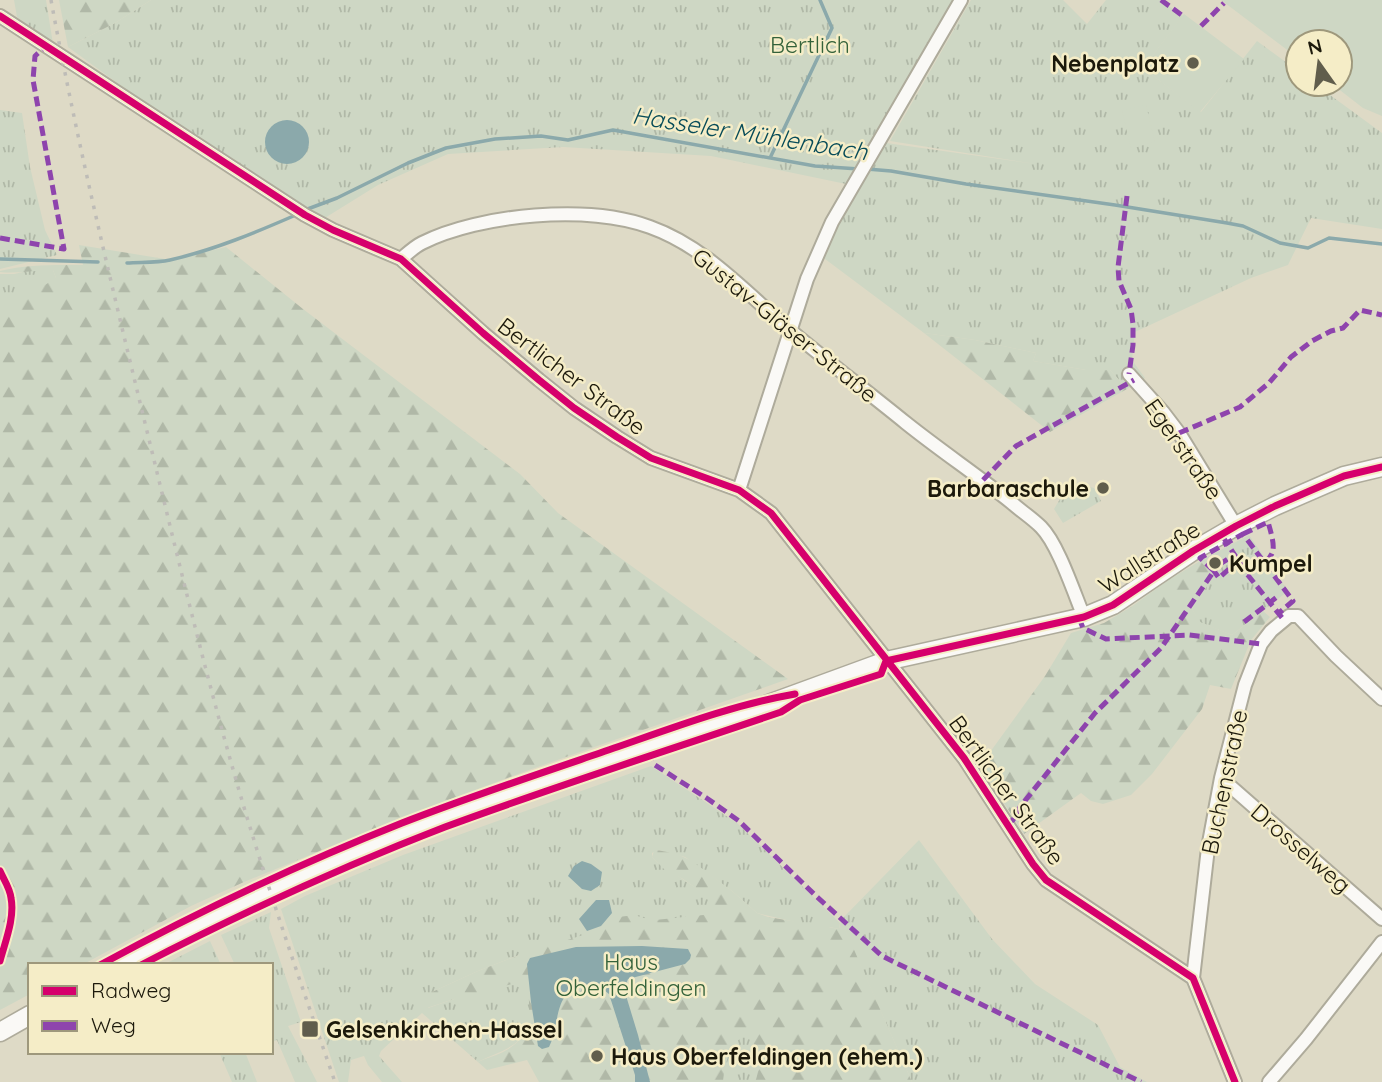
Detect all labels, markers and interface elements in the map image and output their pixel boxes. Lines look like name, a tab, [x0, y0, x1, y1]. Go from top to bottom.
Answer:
north arrow	[1284, 28, 1354, 98]
park label: Bertlich	[770, 30, 850, 59]
text: N	[1305, 33, 1325, 60]
place label: Nebenplatz	[1051, 49, 1179, 78]
marker: Nebenplatz	[1185, 55, 1201, 71]
water label: Hasseler Mühlenbach	[630, 100, 870, 166]
street label: Gustav-Gläser-Straße	[687, 242, 883, 408]
street label: Bertlicher Straße	[492, 311, 652, 441]
street label: Egerstraße	[1139, 393, 1229, 505]
place label: Barbaraschule	[927, 474, 1089, 503]
marker: Barbaraschule	[1095, 480, 1111, 496]
street label: Wallstraße	[1093, 514, 1205, 600]
place label: Kumpel	[1229, 549, 1313, 578]
marker: Kumpel	[1207, 555, 1223, 571]
street label: Buchenstraße	[1194, 707, 1254, 857]
street label: Bertlicher Straße	[943, 709, 1071, 871]
street label: Drosselweg	[1245, 797, 1357, 899]
park label: Haus Oberfeldingen	[555, 947, 707, 1002]
legend	[28, 963, 273, 1054]
text: Radweg	[91, 977, 171, 1003]
text: Weg	[91, 1012, 136, 1038]
place label: Gelsenkirchen-Hassel	[326, 1015, 563, 1044]
marker: Gelsenkirchen-Hassel	[300, 1019, 320, 1039]
place label: Haus Oberfeldingen (ehem.)	[611, 1042, 923, 1071]
marker: Haus Oberfeldingen (ehem.)	[589, 1048, 605, 1064]

